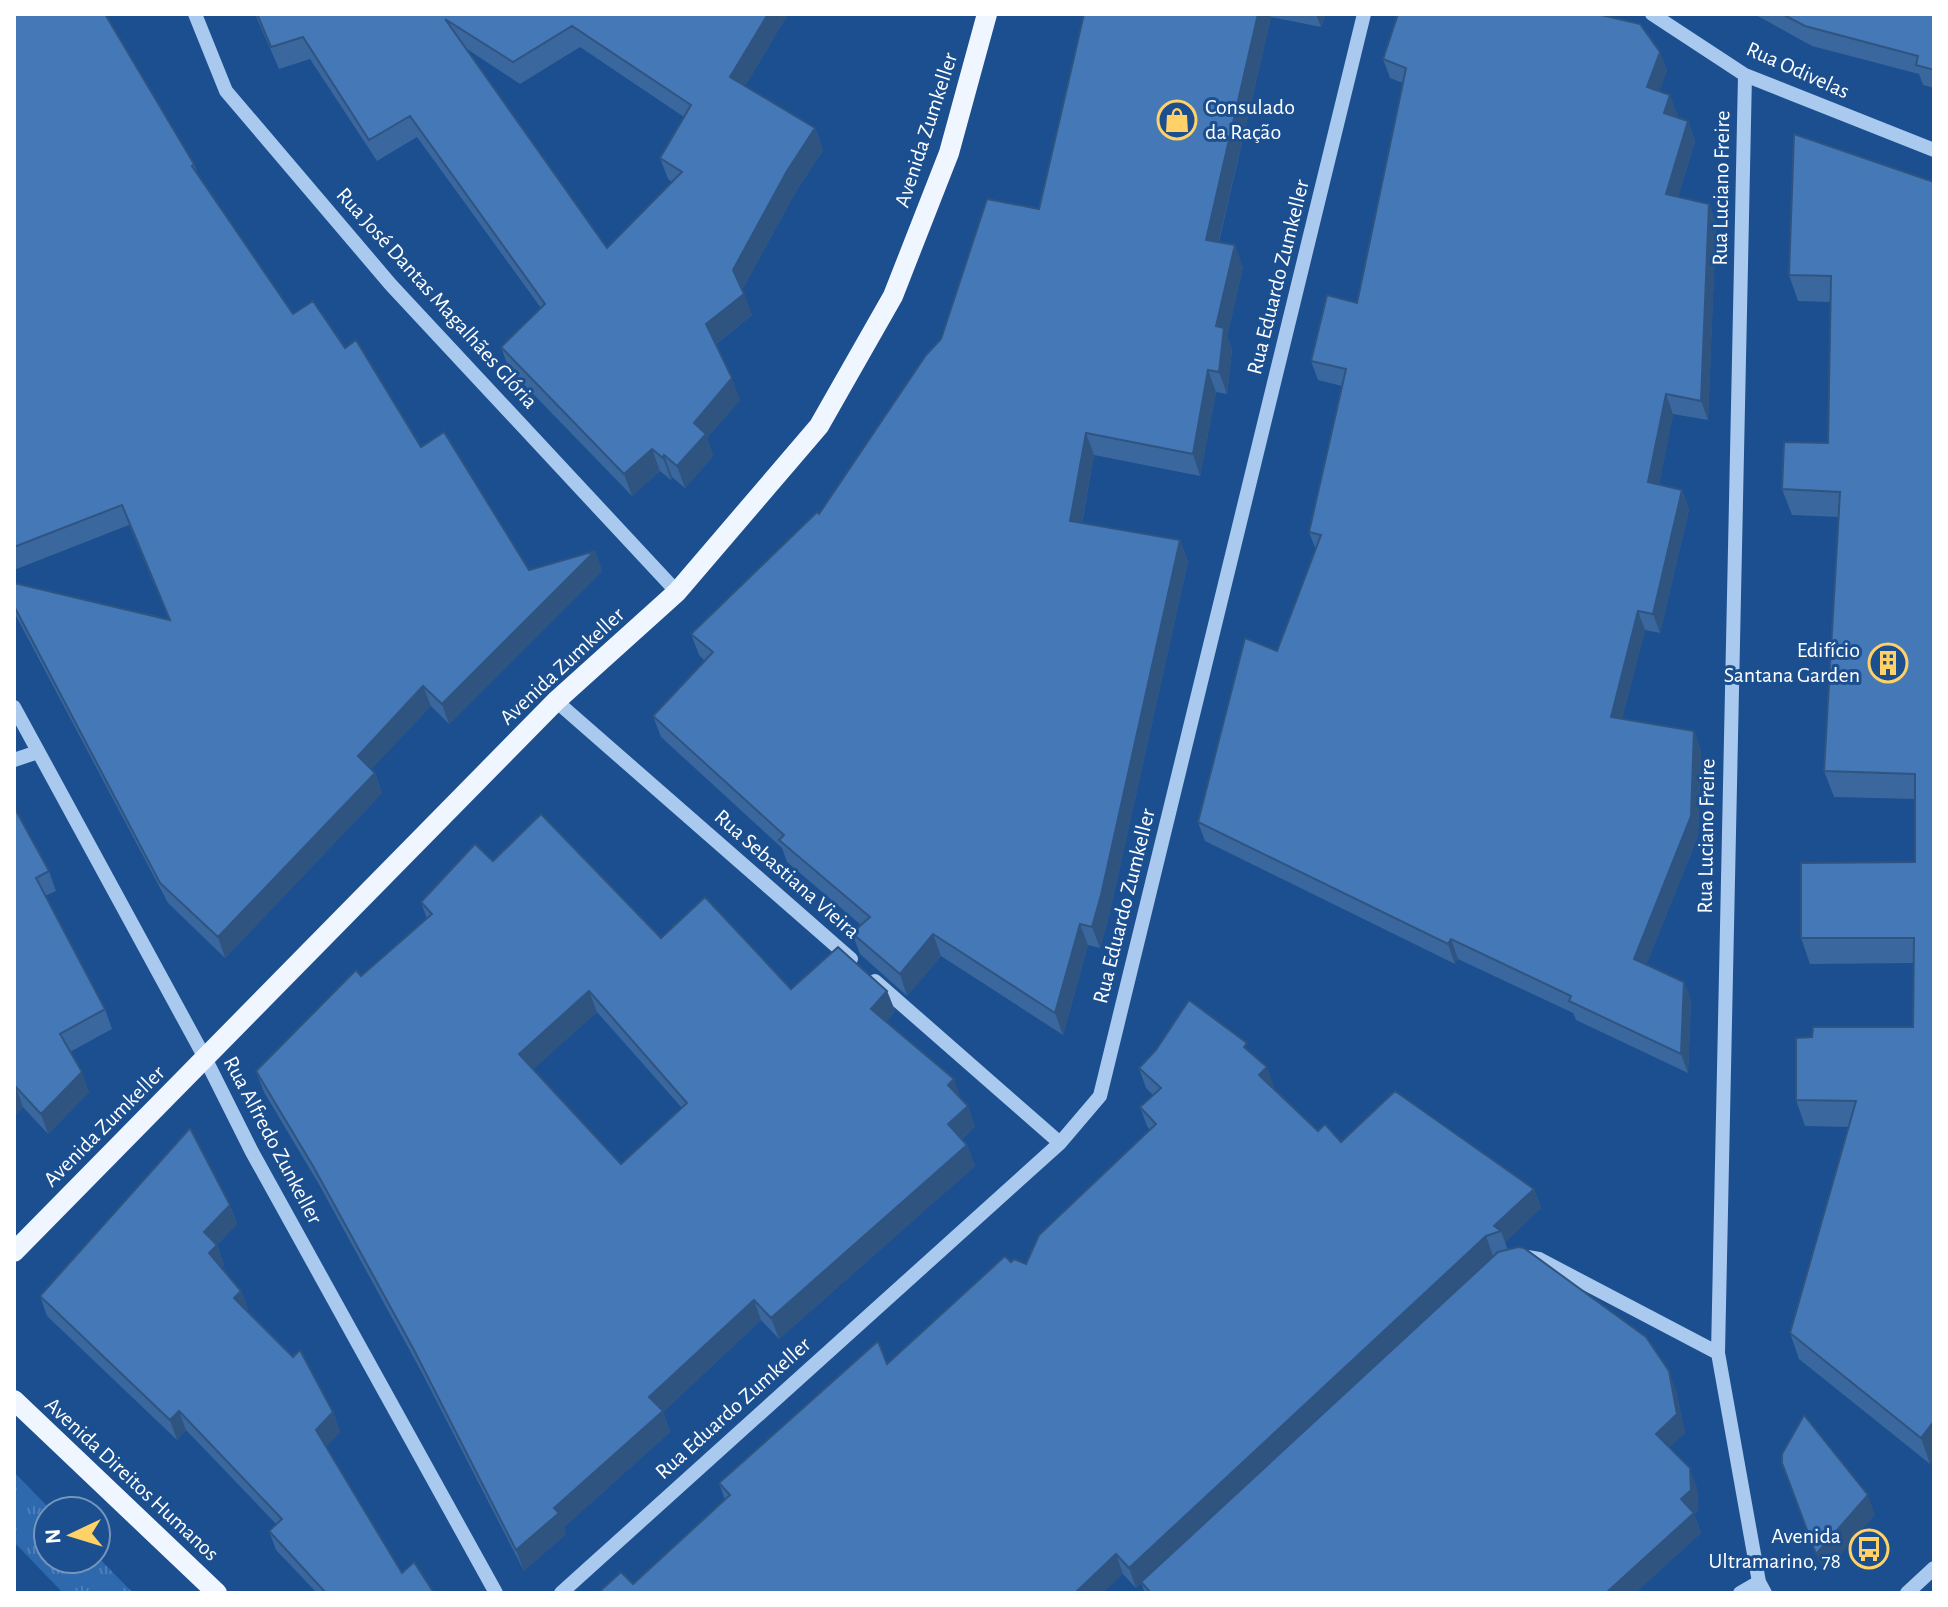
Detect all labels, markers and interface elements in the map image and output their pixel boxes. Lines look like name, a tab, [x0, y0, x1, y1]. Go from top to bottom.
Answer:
street label: Rua Odivelas	[1743, 38, 1853, 102]
street label: Avenida Zumkeller	[891, 50, 961, 210]
place label: Consulado da Ração	[1205, 96, 1295, 143]
shop icon: Consulado da Ração	[1156, 99, 1198, 141]
street label: Rua Luciano Freire	[1709, 110, 1733, 266]
street label: Rua Eduardo Zumkeller	[1243, 177, 1313, 377]
street label: Rua José Dantas Magalhães Glória	[332, 183, 542, 413]
street label: Avenida Zumkeller	[496, 603, 628, 729]
place label: Edifício Santana Garden	[1724, 639, 1860, 686]
building icon: Edifício Santana Garden	[1867, 642, 1909, 684]
street label: Rua Luciano Freire	[1694, 758, 1718, 914]
street label: Rua Sebastiana Vieira	[710, 805, 864, 943]
street label: Rua Eduardo Zumkeller	[1089, 806, 1159, 1006]
street label: Rua Alfredo Zunkeller	[220, 1053, 326, 1227]
street label: Avenida Zumkeller	[39, 1061, 169, 1191]
street label: Rua Eduardo Zumkeller	[651, 1333, 815, 1483]
street label: Avenida Direitos Humanos	[41, 1393, 223, 1565]
north arrow	[32, 1495, 112, 1575]
place label: Avenida Ultramarino, 78	[1709, 1525, 1841, 1572]
text: N	[42, 1528, 65, 1545]
bus stop icon: Avenida Ultramarino, 78	[1848, 1528, 1890, 1570]

